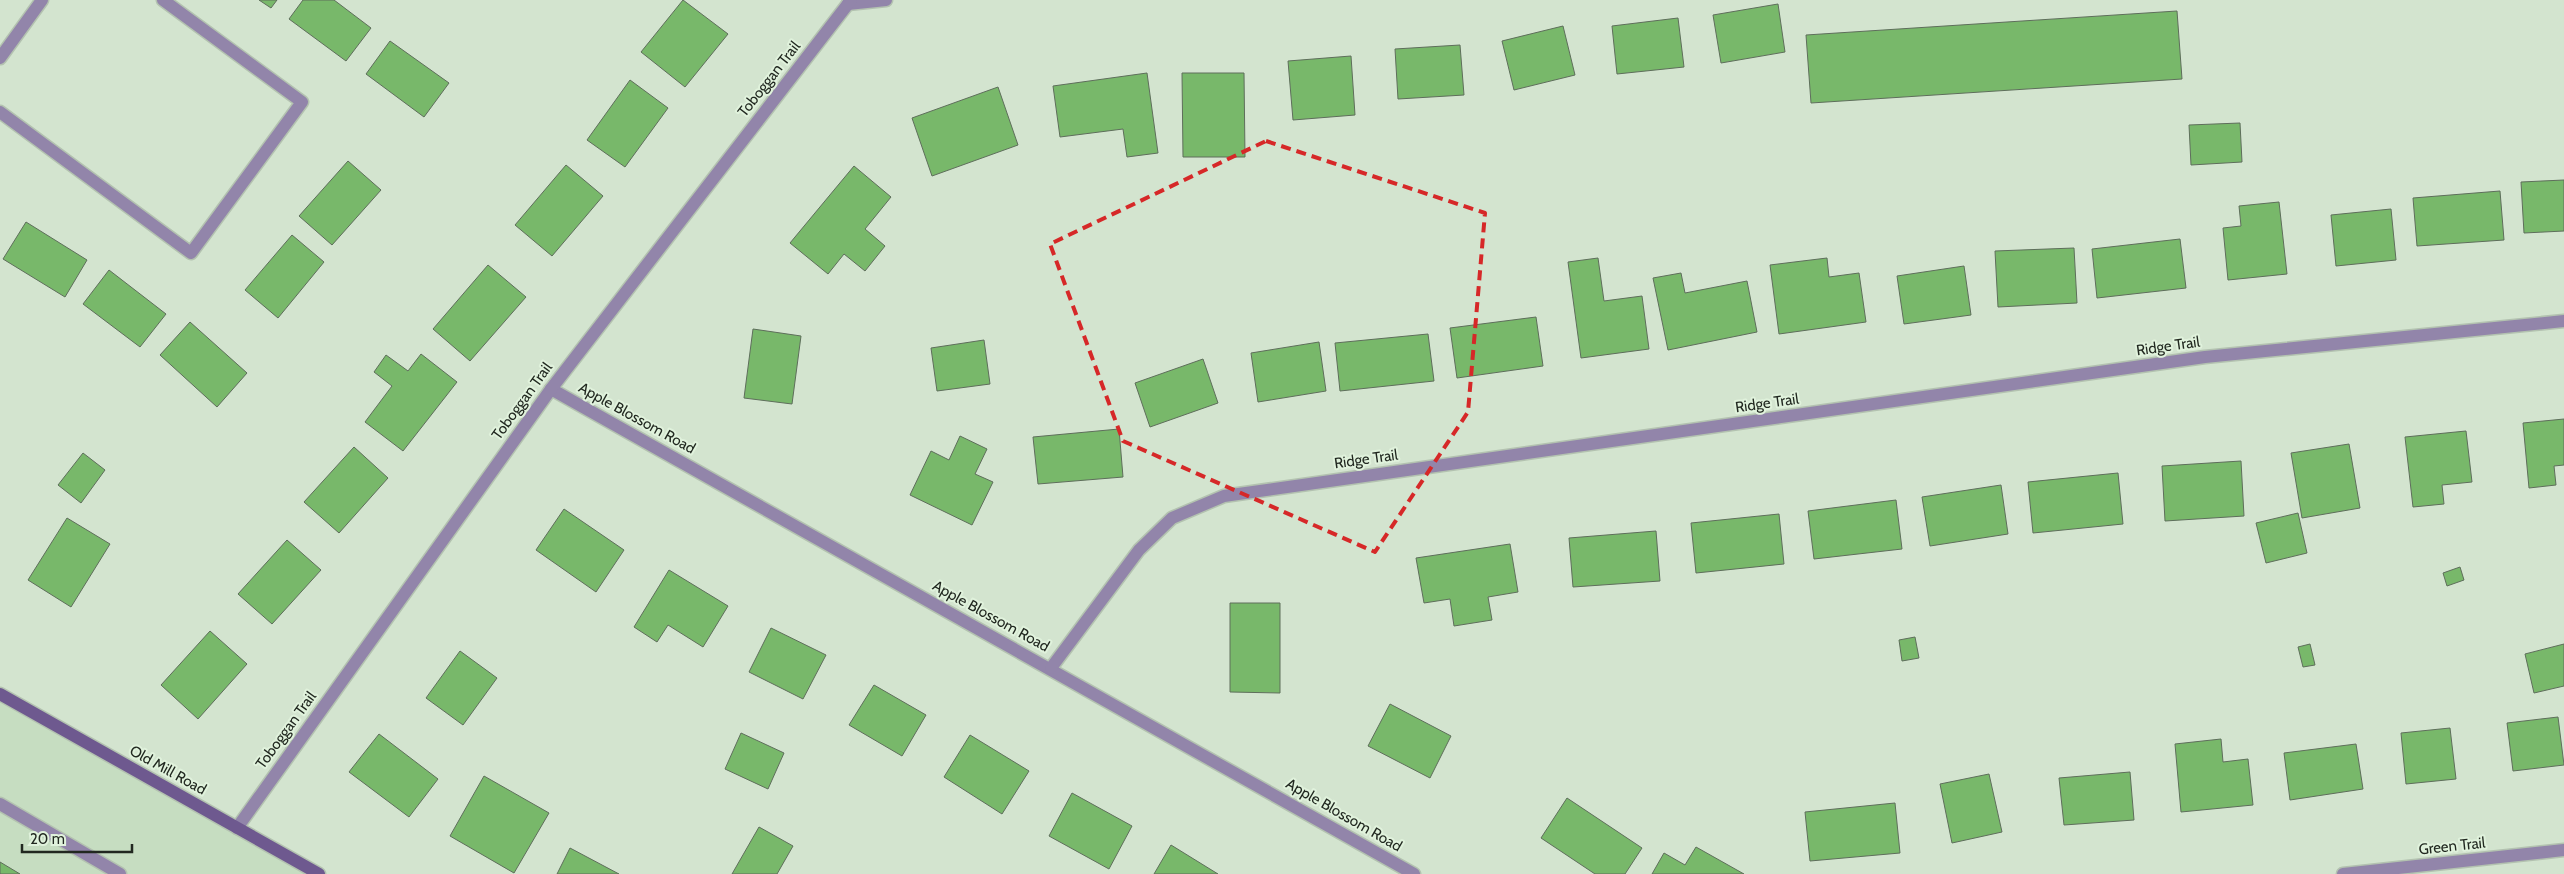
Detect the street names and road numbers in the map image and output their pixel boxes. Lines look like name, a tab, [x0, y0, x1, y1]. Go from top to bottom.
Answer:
street label: Toboggan Trail	[734, 37, 804, 120]
street label: Ridge Trail	[2135, 333, 2201, 359]
street label: Toboggan Trail	[488, 359, 556, 443]
street label: Apple Blossom Road	[575, 378, 699, 458]
street label: Ridge Trail	[1734, 390, 1800, 416]
street label: Ridge Trail	[1333, 446, 1399, 472]
street label: Apple Blossom Road	[929, 576, 1053, 656]
street label: Toboggan Trail	[252, 688, 320, 772]
street label: Old Mill Road	[127, 742, 209, 798]
street label: Apple Blossom Road	[1283, 775, 1405, 855]
street label: Green Trail	[2418, 834, 2487, 858]

